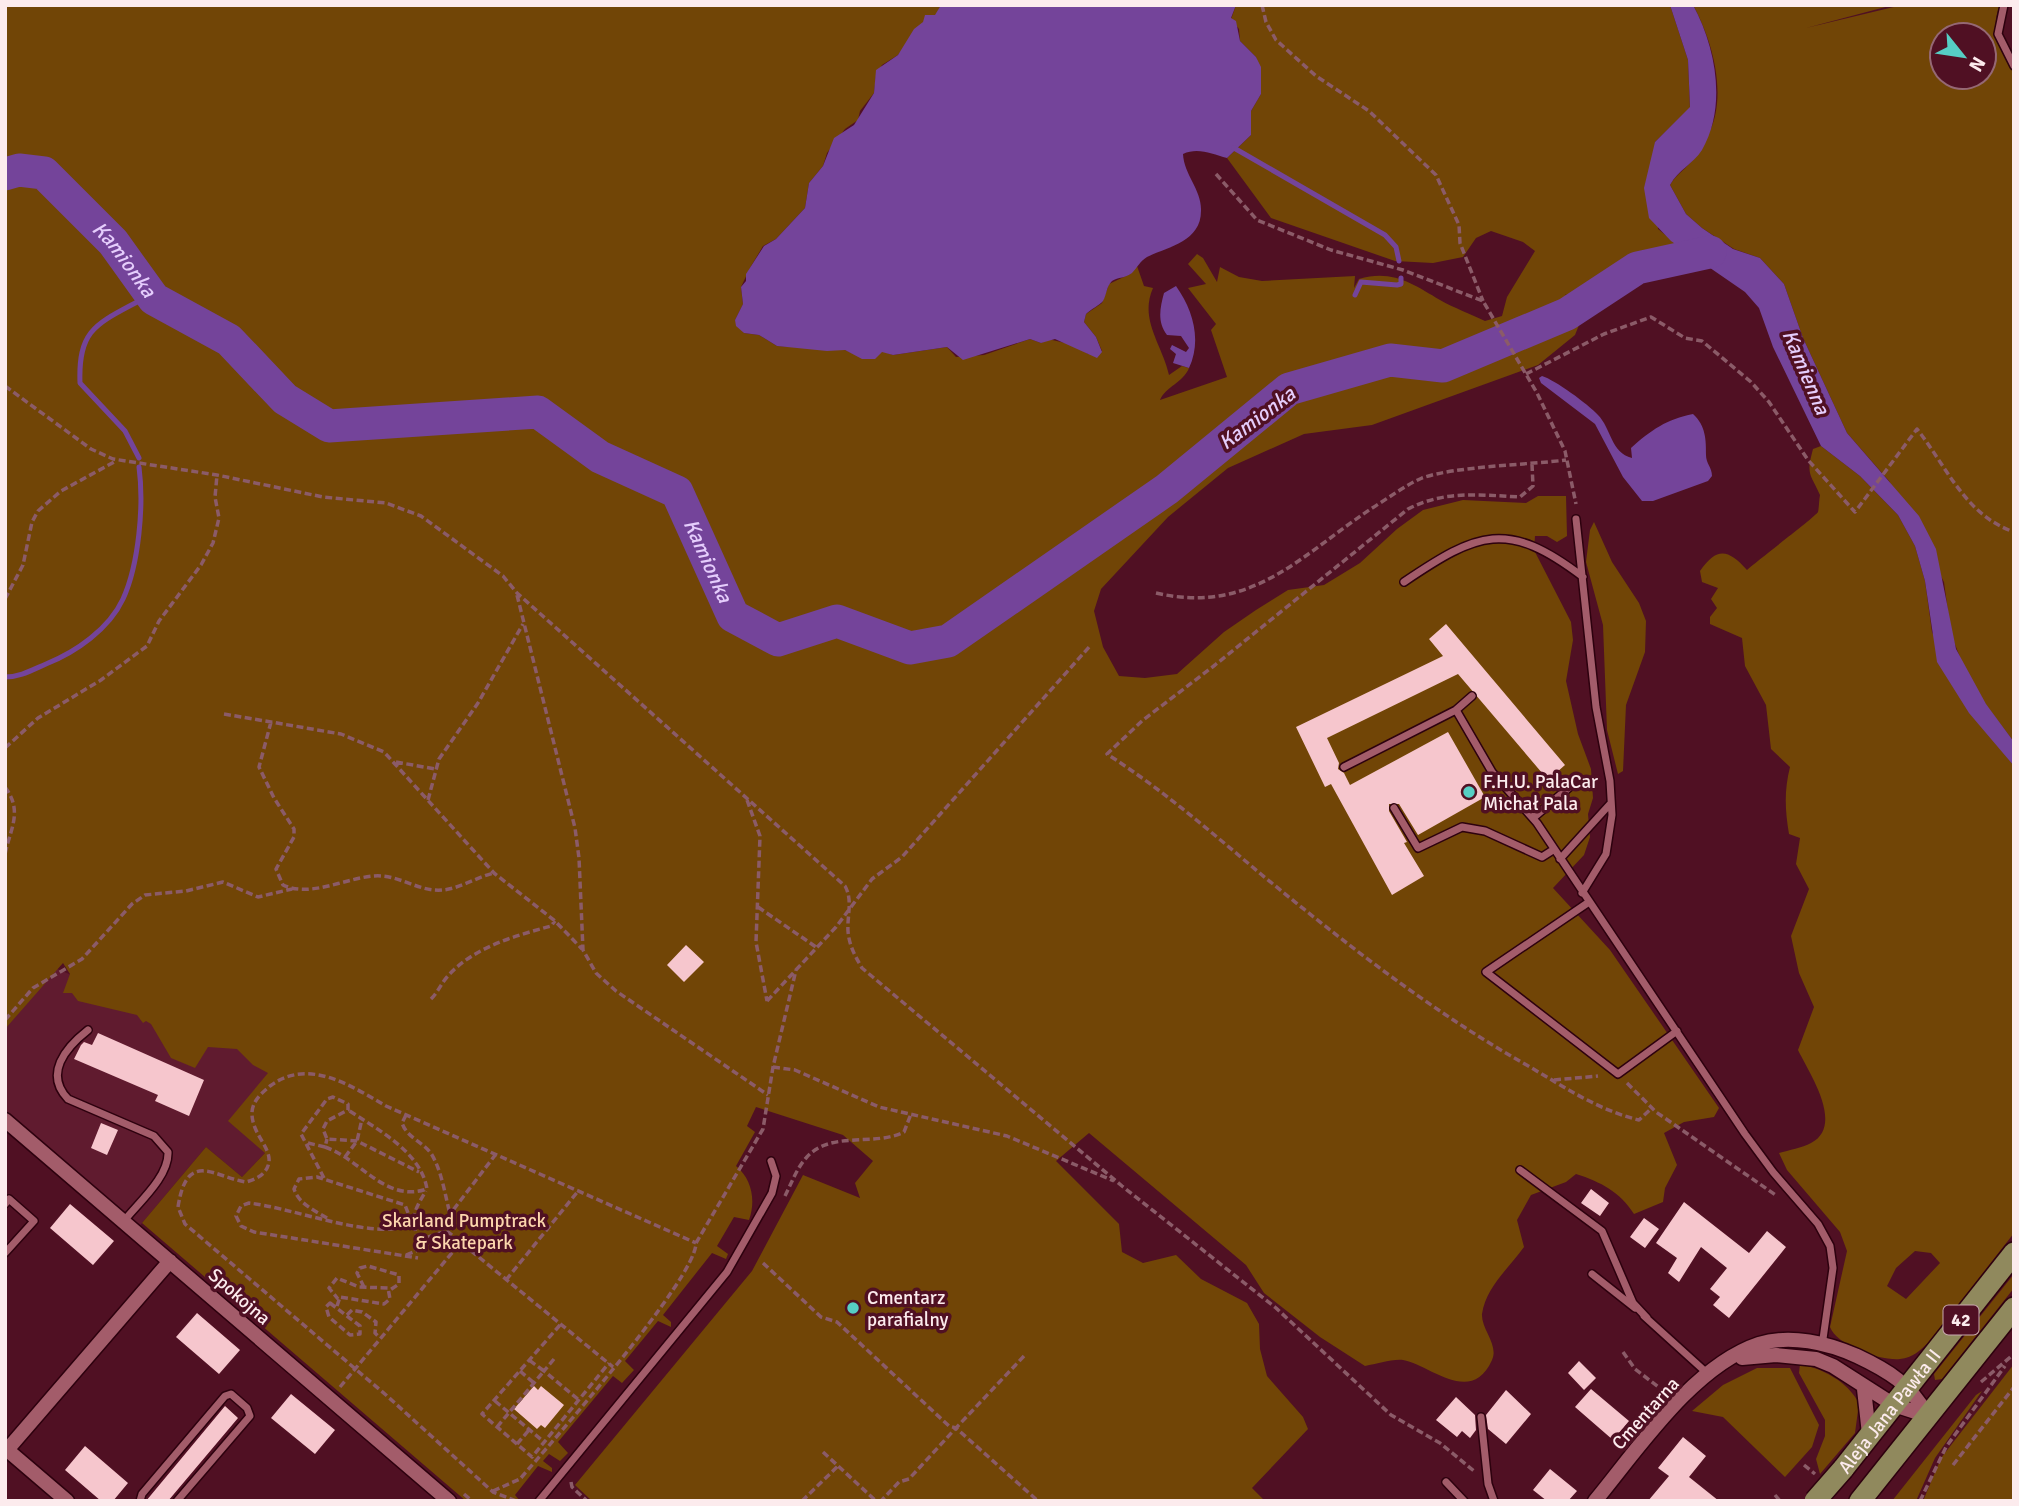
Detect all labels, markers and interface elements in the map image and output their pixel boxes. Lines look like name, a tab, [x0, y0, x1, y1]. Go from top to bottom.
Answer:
north arrow	[1928, 21, 1998, 91]
text: N	[1963, 52, 1991, 76]
water label: Kamionka	[87, 216, 162, 304]
water label: Kamienna	[1777, 326, 1836, 420]
water label: Kamionka	[1214, 380, 1301, 455]
water label: Kamionka	[678, 515, 739, 608]
place label: F.H.U. PalaCar Michał Pala	[1483, 770, 1598, 816]
marker: F.H.U. PalaCar Michał Pala	[1461, 784, 1477, 800]
park label: Skarland Pumptrack & Skatepark	[382, 1209, 547, 1255]
street label: Spokojna	[203, 1263, 275, 1330]
place label: Cmentarz parafialny	[867, 1286, 948, 1332]
marker: Cmentarz parafialny	[845, 1300, 861, 1316]
road number: 42	[1944, 1306, 1979, 1335]
street label: Aleja Jana Pawła II	[1833, 1344, 1946, 1479]
street label: Cmentarna	[1607, 1372, 1685, 1455]

